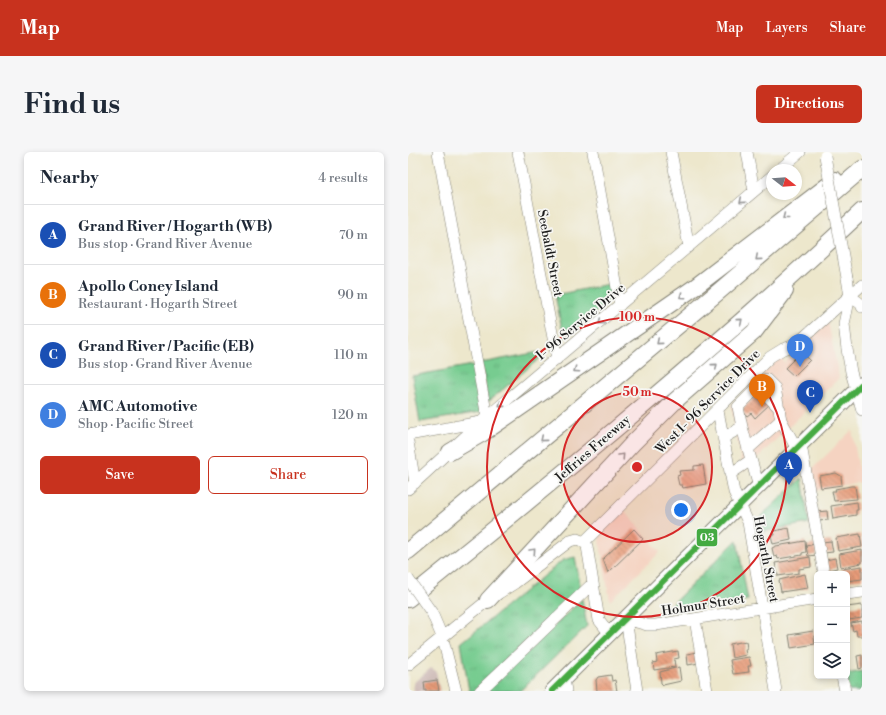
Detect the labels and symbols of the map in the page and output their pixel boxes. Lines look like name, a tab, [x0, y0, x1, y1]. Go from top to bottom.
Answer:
north arrow	[766, 164, 802, 200]
one-way arrow	[740, 197, 747, 204]
street label: Seebaldt Street	[534, 208, 566, 298]
one-way arrow	[783, 212, 790, 219]
one-way arrow	[756, 254, 763, 261]
street label: I- 96 Service Drive	[533, 280, 629, 364]
one-way arrow	[679, 291, 686, 298]
text: 100 m	[619, 310, 655, 325]
one-way arrow	[598, 317, 605, 324]
one-way arrow	[735, 319, 742, 326]
pin: D	[787, 334, 813, 367]
one-way arrow	[656, 338, 664, 345]
street label: West I- 96 Service Drive	[651, 346, 764, 458]
one-way arrow	[711, 364, 718, 371]
one-way arrow	[573, 365, 580, 372]
pin: B	[749, 374, 775, 407]
pin: C	[797, 380, 823, 413]
text: 50 m	[622, 385, 652, 400]
one-way arrow	[499, 401, 506, 408]
street label: Jeffries Freeway	[551, 411, 634, 486]
one-way arrow	[540, 435, 548, 442]
pin: A	[776, 452, 802, 485]
one-way arrow	[617, 453, 624, 461]
centre of rings	[630, 460, 644, 474]
your location	[671, 500, 691, 520]
street label: Hogarth Street	[750, 515, 782, 604]
line badge: 03	[696, 528, 718, 547]
text: 03	[700, 531, 715, 545]
one-way arrow	[529, 548, 536, 556]
street label: Holmur Street	[660, 590, 746, 619]

